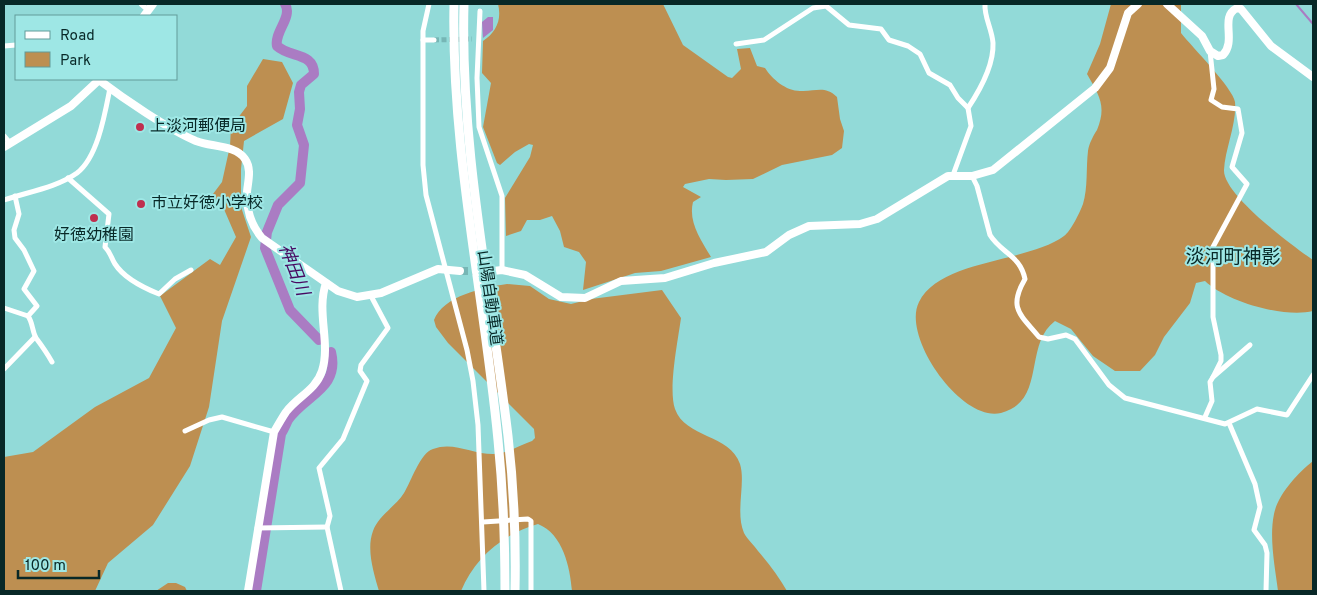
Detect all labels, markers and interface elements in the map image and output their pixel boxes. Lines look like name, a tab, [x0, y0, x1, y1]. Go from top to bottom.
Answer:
legend	[15, 15, 178, 80]
text: Road	[60, 27, 95, 46]
text: Park	[60, 52, 91, 71]
place label: 上淡河郵便局	[150, 117, 246, 137]
marker: 上淡河郵便局	[134, 121, 146, 133]
place label: 市立好徳小学校	[151, 194, 263, 214]
marker: 市立好徳小学校	[135, 198, 147, 210]
marker: 好徳幼稚園	[88, 212, 100, 224]
place label: 好徳幼稚園	[54, 226, 134, 246]
water label: 神田川	[273, 241, 314, 301]
district label: 淡河町神影	[1185, 246, 1281, 270]
street label: 山陽自動車道	[472, 249, 506, 347]
scale bar	[18, 548, 99, 580]
text: 100 m	[25, 557, 66, 576]

